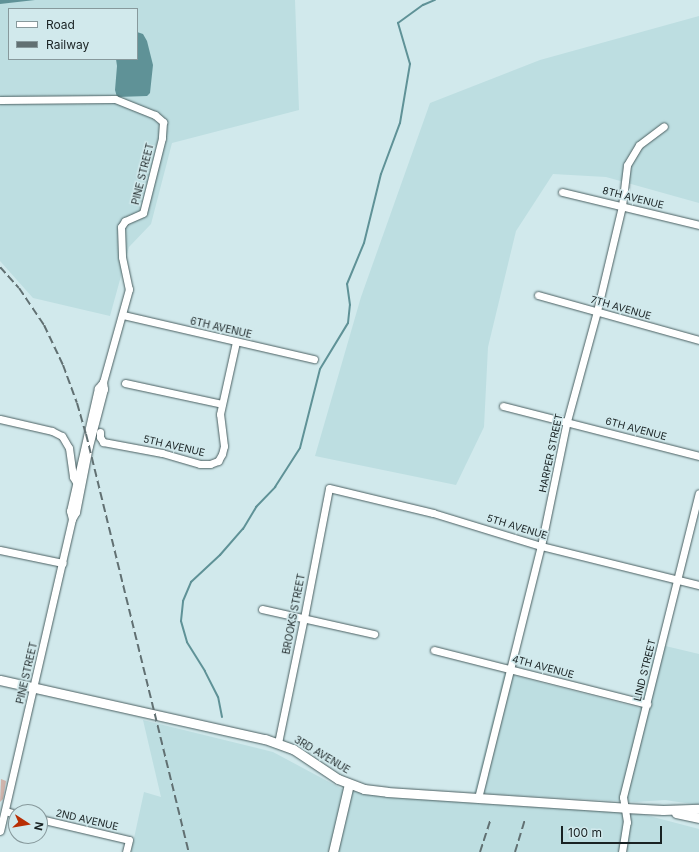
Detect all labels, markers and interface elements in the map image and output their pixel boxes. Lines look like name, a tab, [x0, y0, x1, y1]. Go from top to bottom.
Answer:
legend	[8, 8, 138, 60]
text: Road	[46, 17, 75, 32]
text: Railway	[46, 37, 89, 52]
street label: PINE STREET	[130, 142, 156, 206]
street label: 8TH AVENUE	[601, 185, 665, 211]
street label: 7TH AVENUE	[589, 294, 653, 322]
street label: 6TH AVENUE	[189, 315, 253, 341]
street label: HARPER STREET	[537, 413, 565, 493]
street label: 6TH AVENUE	[604, 415, 668, 443]
street label: 5TH AVENUE	[142, 433, 206, 459]
street label: 5TH AVENUE	[485, 512, 549, 542]
street label: BROOKS STREET	[280, 573, 308, 655]
street label: LIND STREET	[631, 638, 659, 702]
street label: PINE STREET	[14, 641, 40, 705]
street label: 4TH AVENUE	[511, 653, 575, 681]
street label: 3RD AVENUE	[292, 734, 352, 776]
north arrow	[8, 804, 48, 844]
street label: 2ND AVENUE	[55, 807, 119, 833]
scale bar	[563, 818, 664, 844]
text: N	[31, 821, 46, 832]
text: 100 m	[568, 825, 602, 840]

